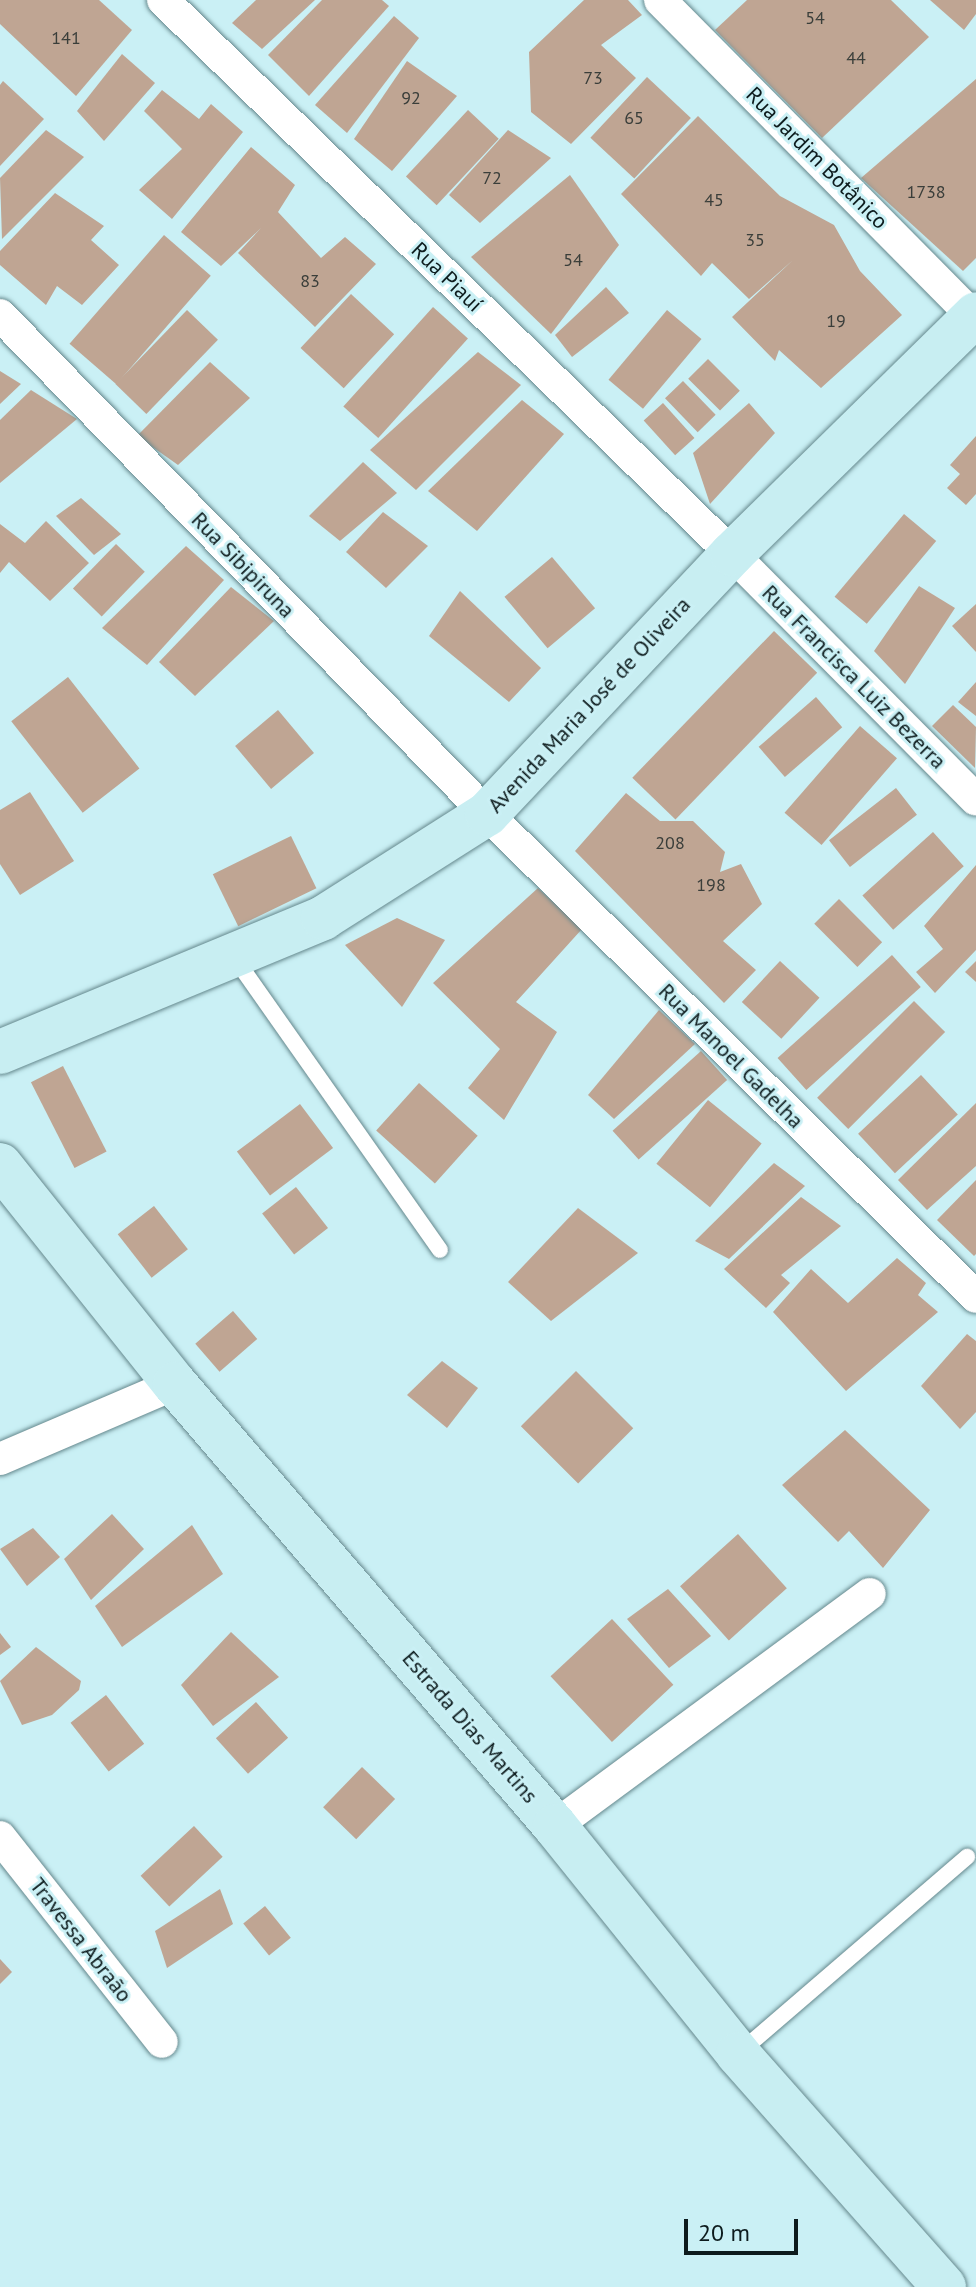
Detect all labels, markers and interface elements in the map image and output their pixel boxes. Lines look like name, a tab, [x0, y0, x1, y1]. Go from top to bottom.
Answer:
house number: 54	[805, 7, 825, 29]
house number: 141	[51, 27, 81, 49]
house number: 44	[846, 47, 866, 69]
house number: 73	[583, 67, 603, 89]
street label: Rua Jardim Botânico	[741, 82, 893, 234]
house number: 92	[401, 87, 421, 109]
house number: 65	[624, 107, 644, 129]
house number: 72	[482, 167, 502, 189]
house number: 1738	[906, 181, 946, 203]
house number: 45	[704, 189, 724, 211]
house number: 35	[745, 229, 765, 251]
street label: Rua Piauí	[406, 237, 488, 317]
house number: 54	[563, 249, 583, 271]
house number: 83	[300, 270, 320, 292]
house number: 19	[826, 310, 846, 332]
street label: Rua Sibipiruna	[186, 507, 300, 623]
street label: Rua Francisca Luiz Bezerra	[756, 579, 952, 775]
street label: Avenida Maria José de Oliveira	[482, 592, 696, 818]
house number: 208	[655, 832, 685, 854]
house number: 198	[696, 874, 726, 896]
street label: Rua Manoel Gadelha	[653, 978, 809, 1134]
street label: Estrada Dias Martins	[397, 1646, 543, 1808]
street label: Travessa Abraão	[24, 1872, 138, 2008]
scale bar	[688, 2203, 802, 2253]
text: 20 m	[698, 2217, 750, 2248]

